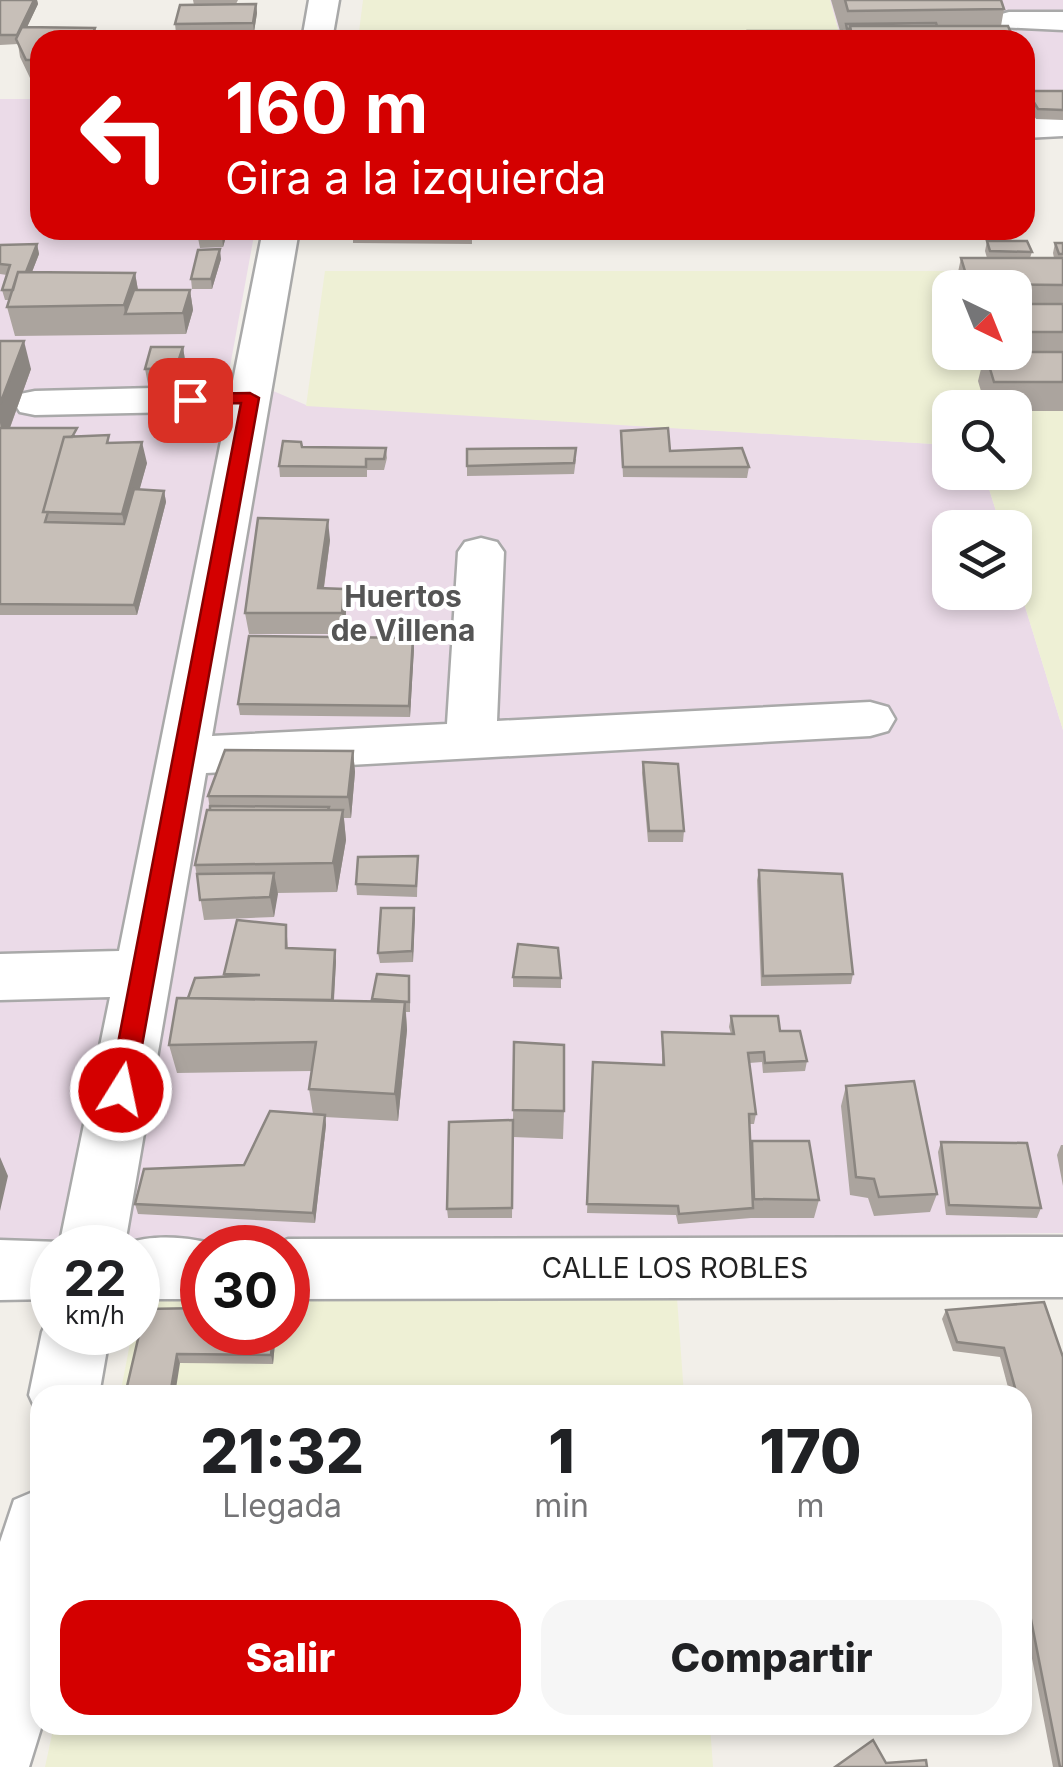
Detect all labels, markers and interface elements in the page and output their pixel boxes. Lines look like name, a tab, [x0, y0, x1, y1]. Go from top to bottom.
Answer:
text: 160 m	[225, 65, 428, 150]
icon: left	[60, 70, 190, 200]
text: Gira a la izquierda	[225, 150, 607, 205]
north arrow	[932, 270, 1032, 370]
map controls	[932, 270, 1032, 610]
pin	[148, 358, 233, 443]
icon: arrive	[163, 373, 218, 428]
button: search	[932, 390, 1032, 490]
button: layers	[932, 510, 1032, 610]
district label: Huertos de Villena	[331, 578, 475, 648]
position arrow	[69, 1038, 173, 1142]
speed limit sign: 30	[180, 1225, 310, 1355]
text: 22	[64, 1248, 127, 1308]
street label: CALLE LOS ROBLES	[542, 1251, 808, 1285]
text: km/h	[65, 1300, 125, 1330]
text: 21:32	[200, 1415, 364, 1487]
text: 1	[548, 1415, 575, 1487]
text: 170	[759, 1415, 862, 1487]
text: Llegada	[222, 1486, 342, 1525]
text: min	[534, 1486, 589, 1525]
text: m	[796, 1486, 824, 1525]
button: Salir	[60, 1600, 521, 1715]
button: Compartir	[541, 1600, 1002, 1715]

